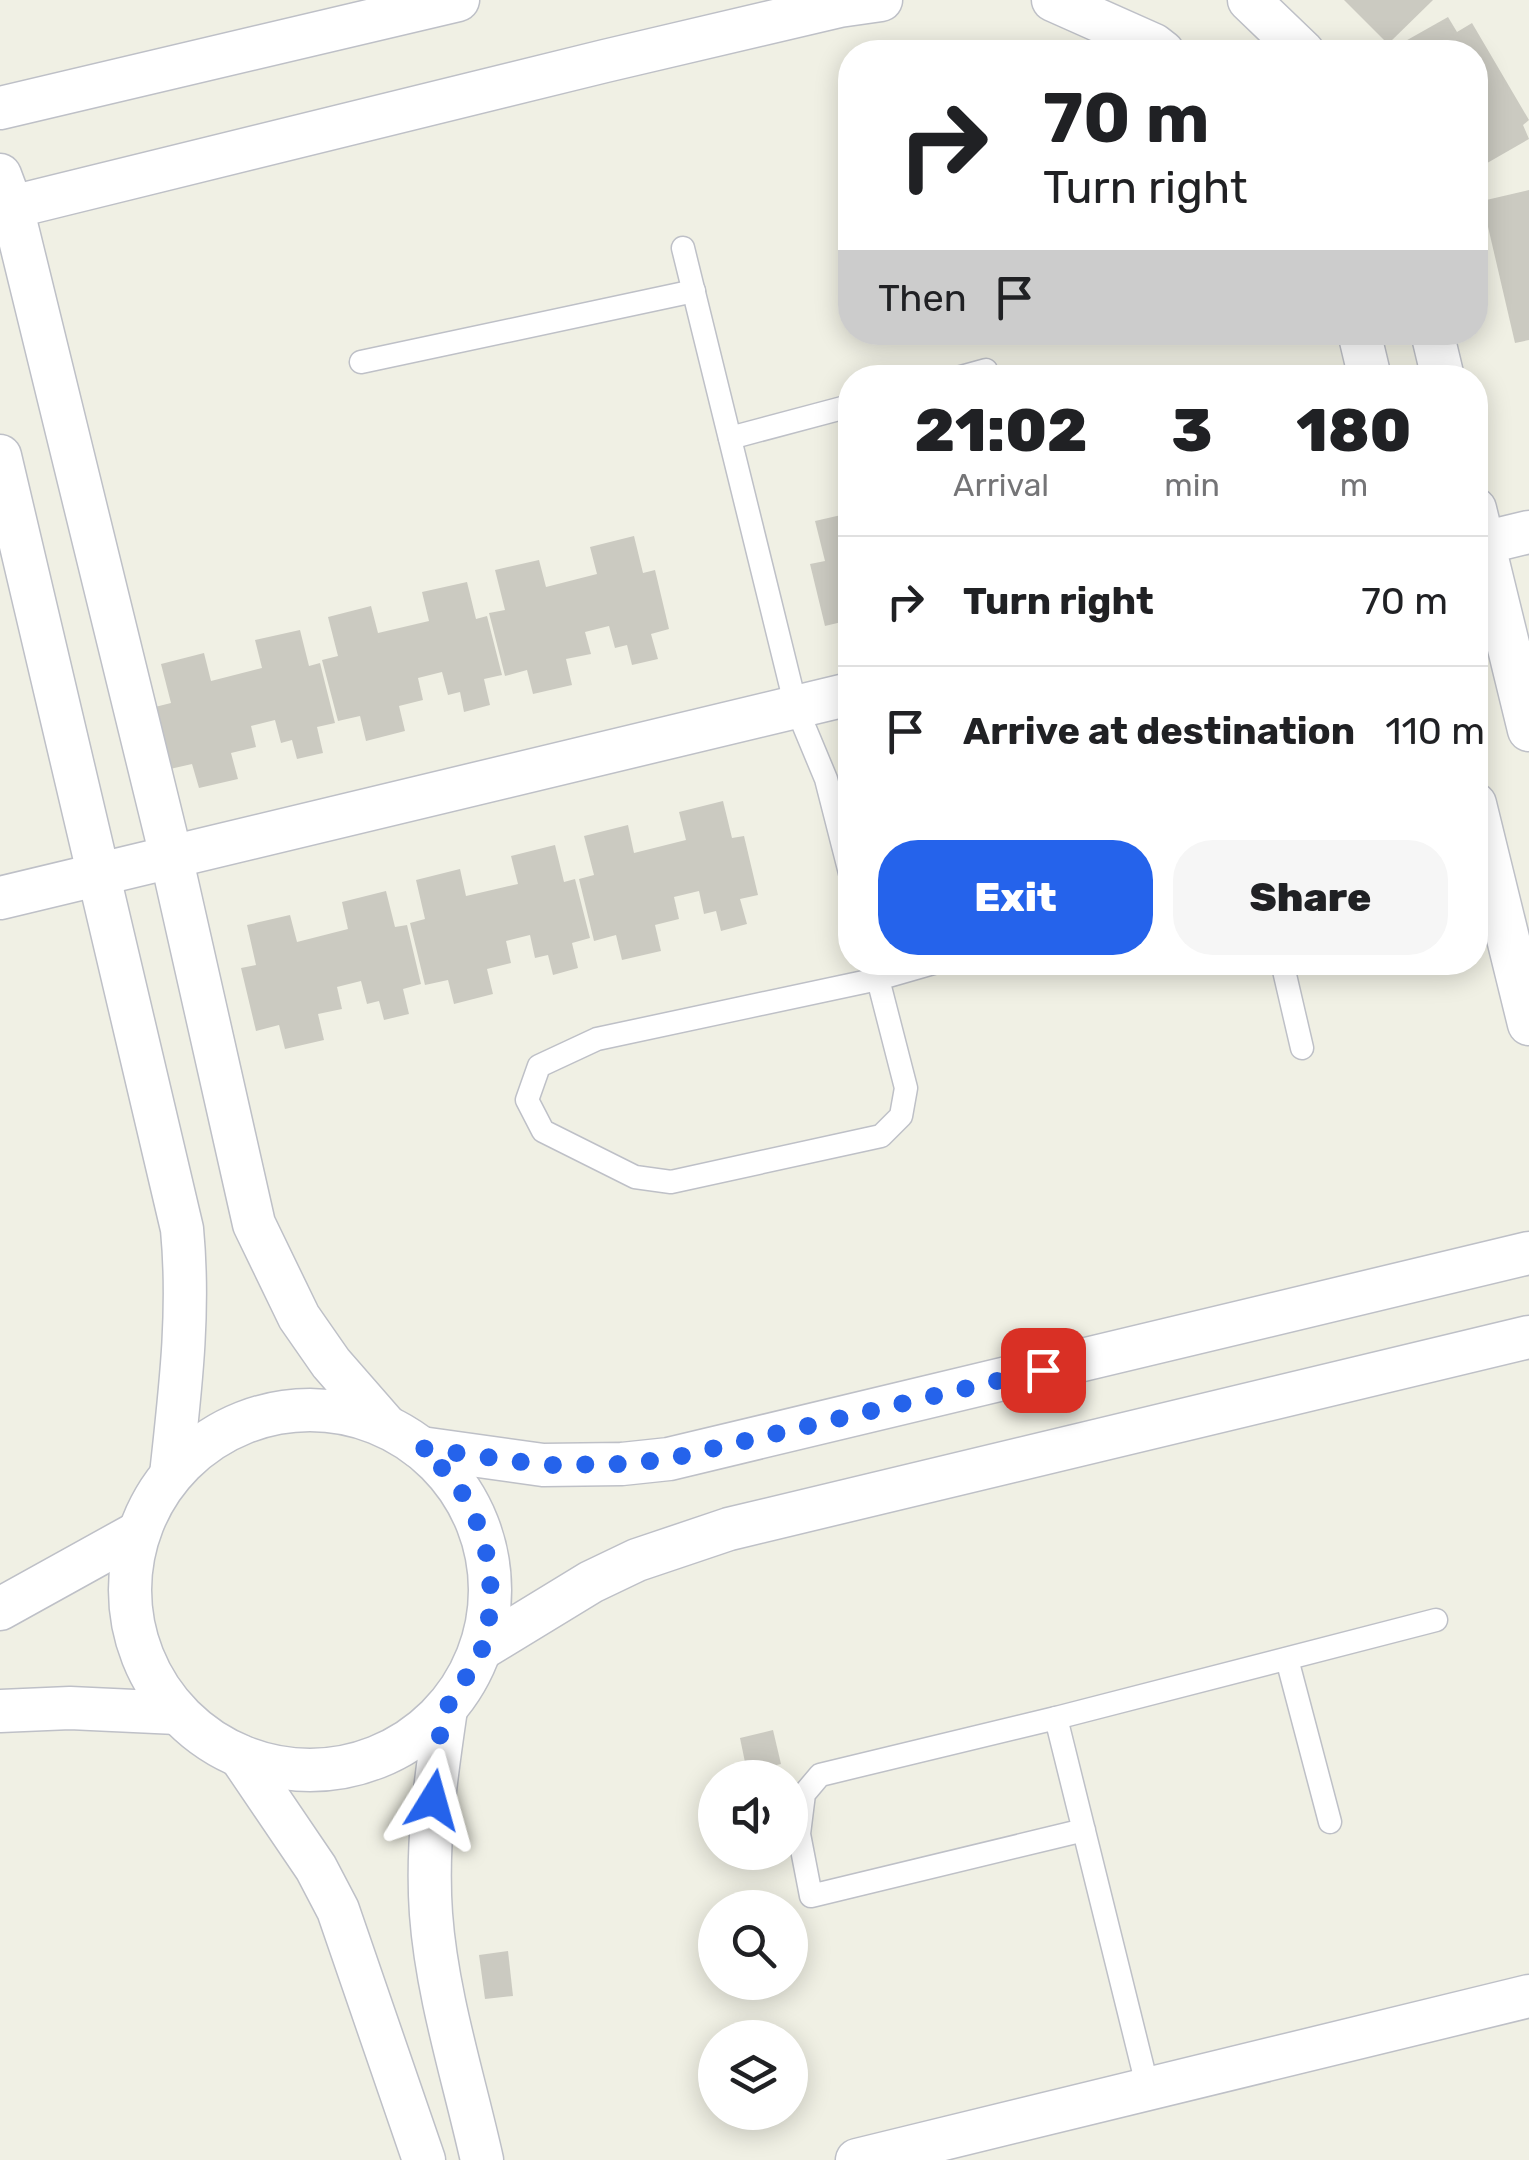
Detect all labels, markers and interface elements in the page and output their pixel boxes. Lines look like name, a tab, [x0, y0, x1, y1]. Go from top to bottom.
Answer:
text: 70 m	[1043, 77, 1210, 160]
icon: right	[878, 80, 1008, 210]
text: Turn right	[1043, 161, 1247, 214]
icon: arrive	[987, 270, 1042, 325]
text: Then	[878, 275, 967, 321]
text: 21:02	[914, 395, 1088, 466]
text: 3	[1171, 395, 1213, 466]
text: 180	[1296, 395, 1411, 466]
text: Arrival	[953, 466, 1049, 504]
text: min	[1164, 466, 1220, 504]
text: m	[1340, 466, 1368, 504]
icon: right	[878, 574, 933, 629]
text: Turn right	[963, 578, 1154, 624]
text: 70 m	[1361, 578, 1448, 624]
icon: arrive	[878, 704, 933, 759]
text: Arrive at destination	[963, 708, 1355, 754]
text: 110 m	[1385, 708, 1485, 754]
button: Exit	[878, 840, 1153, 955]
button: Share	[1173, 840, 1448, 955]
pin	[1001, 1328, 1086, 1413]
icon: arrive	[1016, 1343, 1071, 1398]
position arrow	[381, 1748, 485, 1852]
map controls	[698, 1760, 808, 2130]
button: sound	[698, 1760, 808, 1870]
button: search	[698, 1890, 808, 2000]
button: layers	[698, 2020, 808, 2130]

